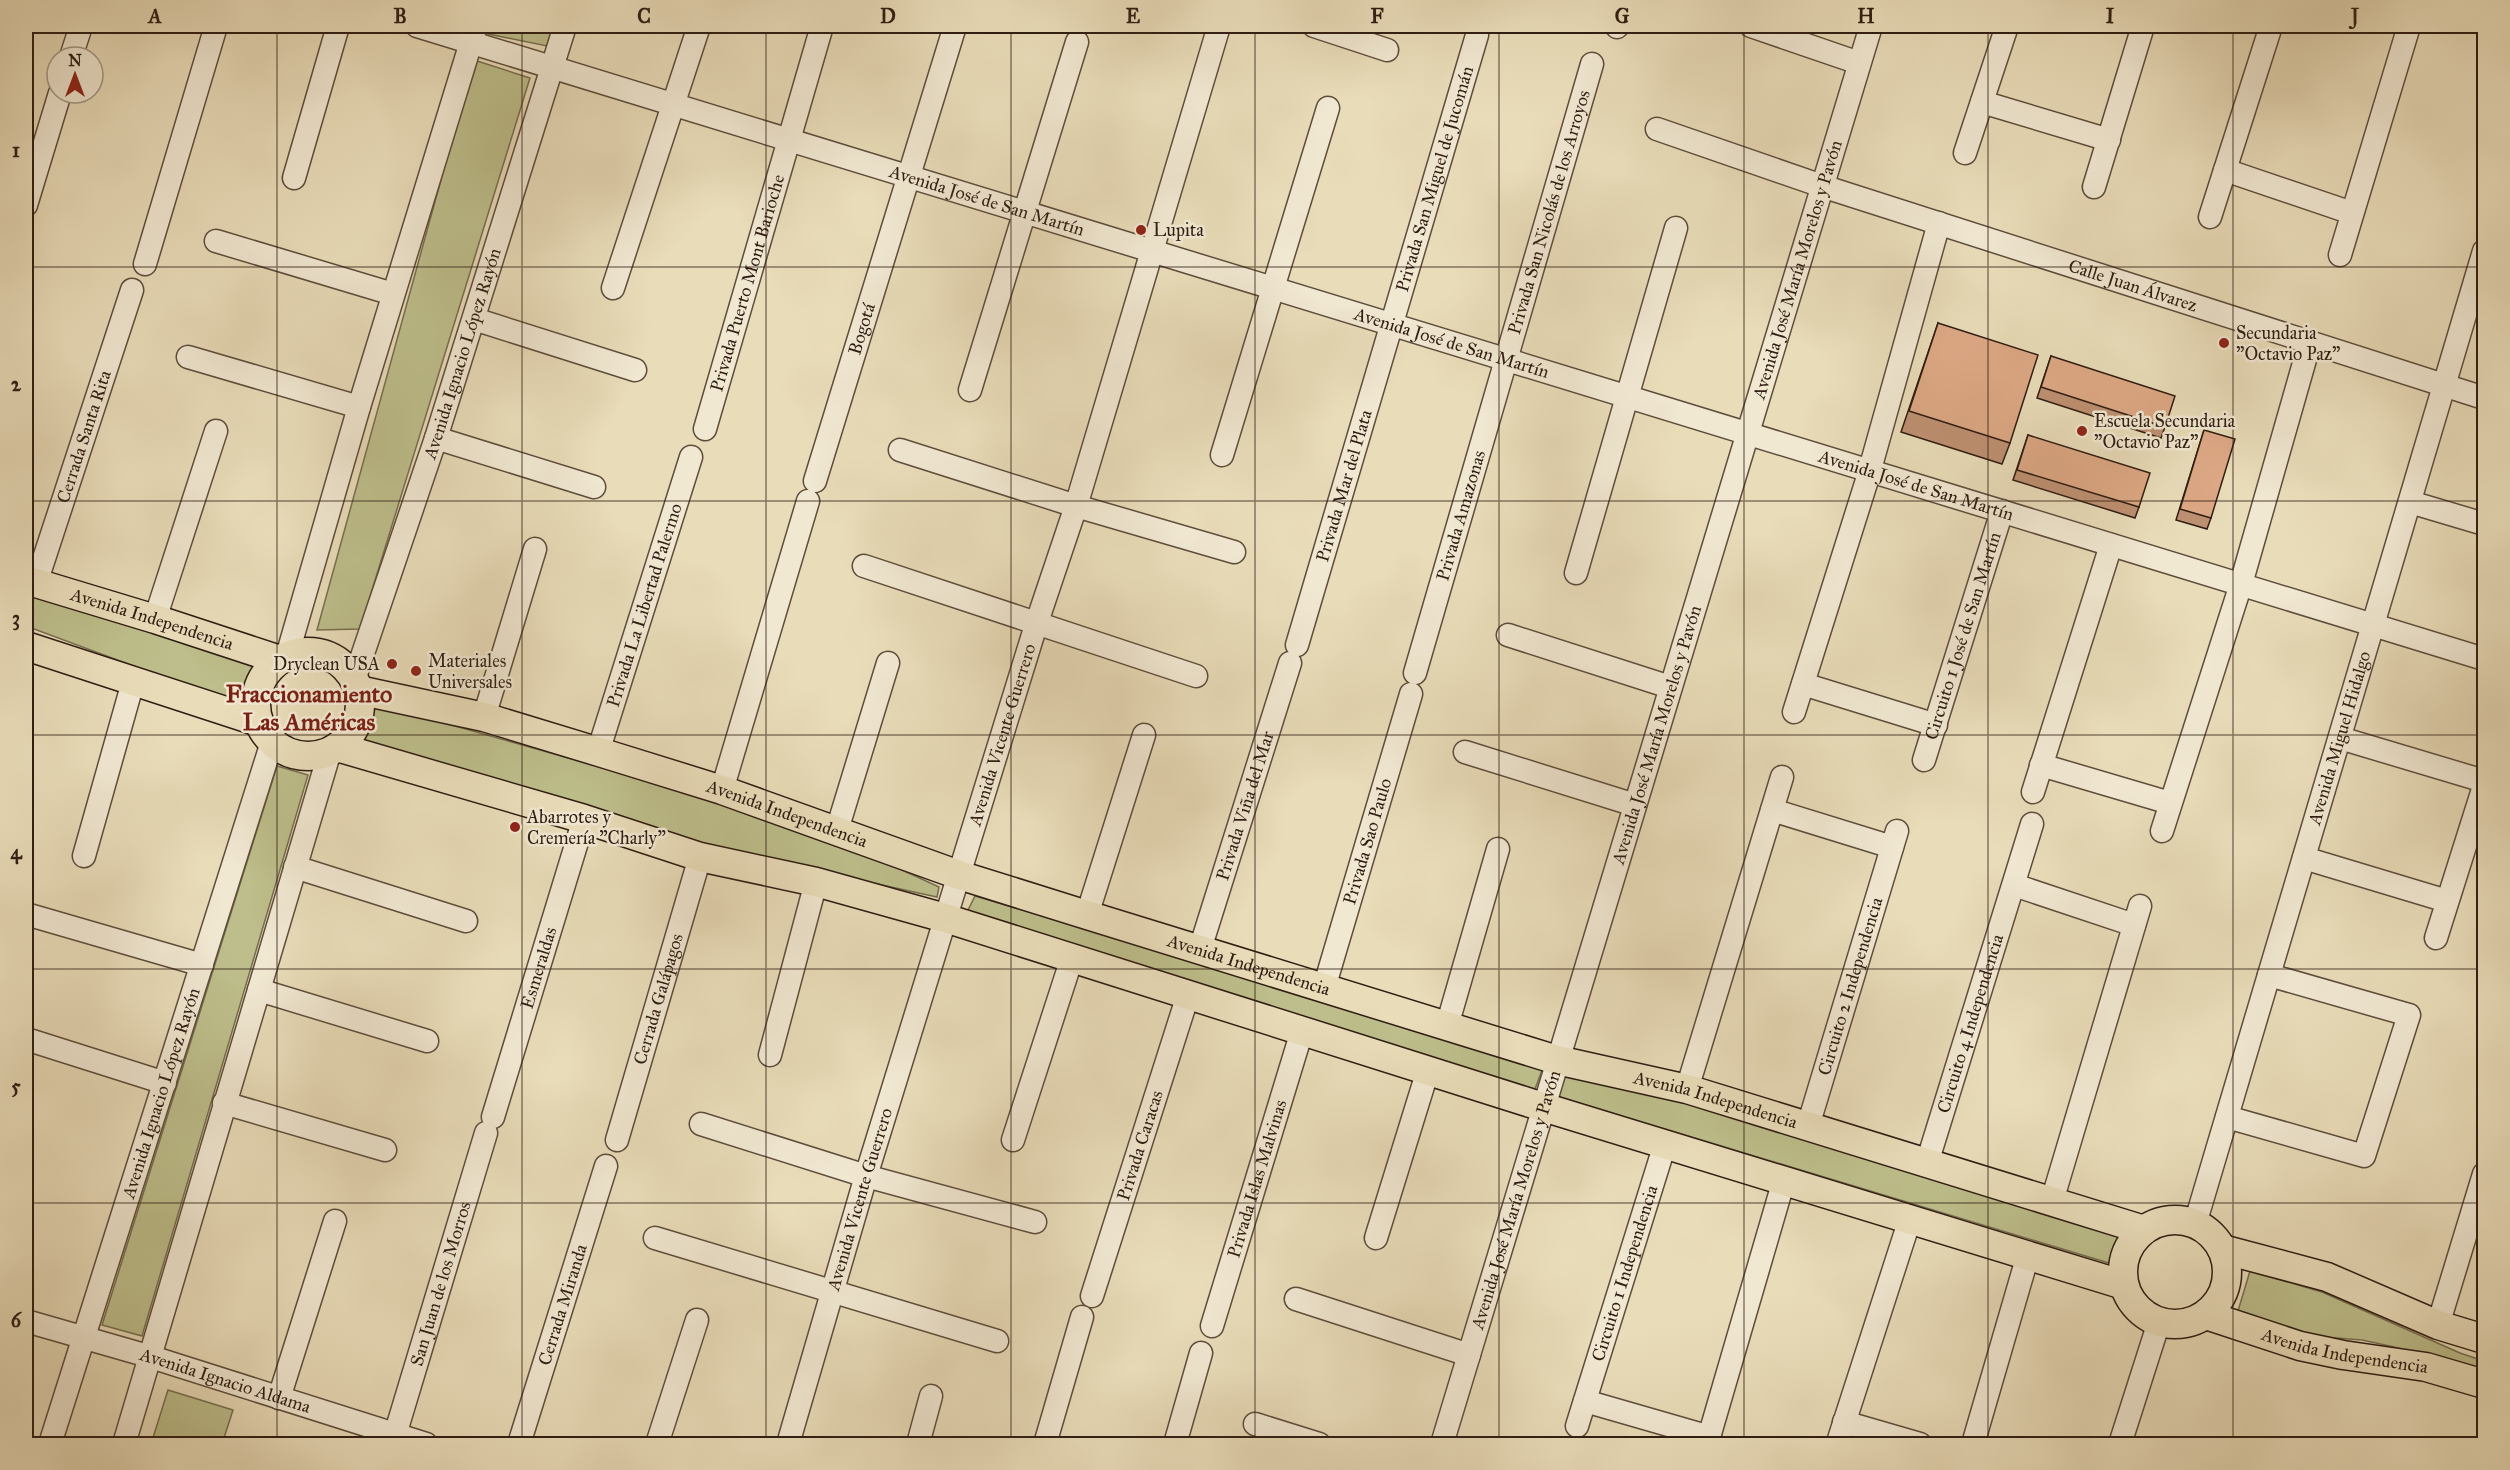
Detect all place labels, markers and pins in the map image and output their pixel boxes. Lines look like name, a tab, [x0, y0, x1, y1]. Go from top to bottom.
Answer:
place label: Lupita	[1153, 219, 1204, 241]
marker: Lupita	[1134, 223, 1148, 237]
place label: Secundaria "Octavio Paz"	[2236, 322, 2340, 365]
marker: Secundaria "Octavio Paz"	[2217, 336, 2231, 350]
place label: Escuela Secundaria "Octavio Paz"	[2094, 410, 2236, 453]
marker: Escuela Secundaria "Octavio Paz"	[2075, 424, 2089, 438]
place label: Materiales Universales	[428, 650, 512, 693]
place label: Dryclean USA	[273, 653, 380, 675]
marker: Dryclean USA	[385, 657, 399, 671]
marker: Materiales Universales	[409, 664, 423, 678]
place label: Abarrotes y Cremería "Charly"	[526, 806, 666, 849]
marker: Abarrotes y Cremería "Charly"	[508, 820, 522, 834]

